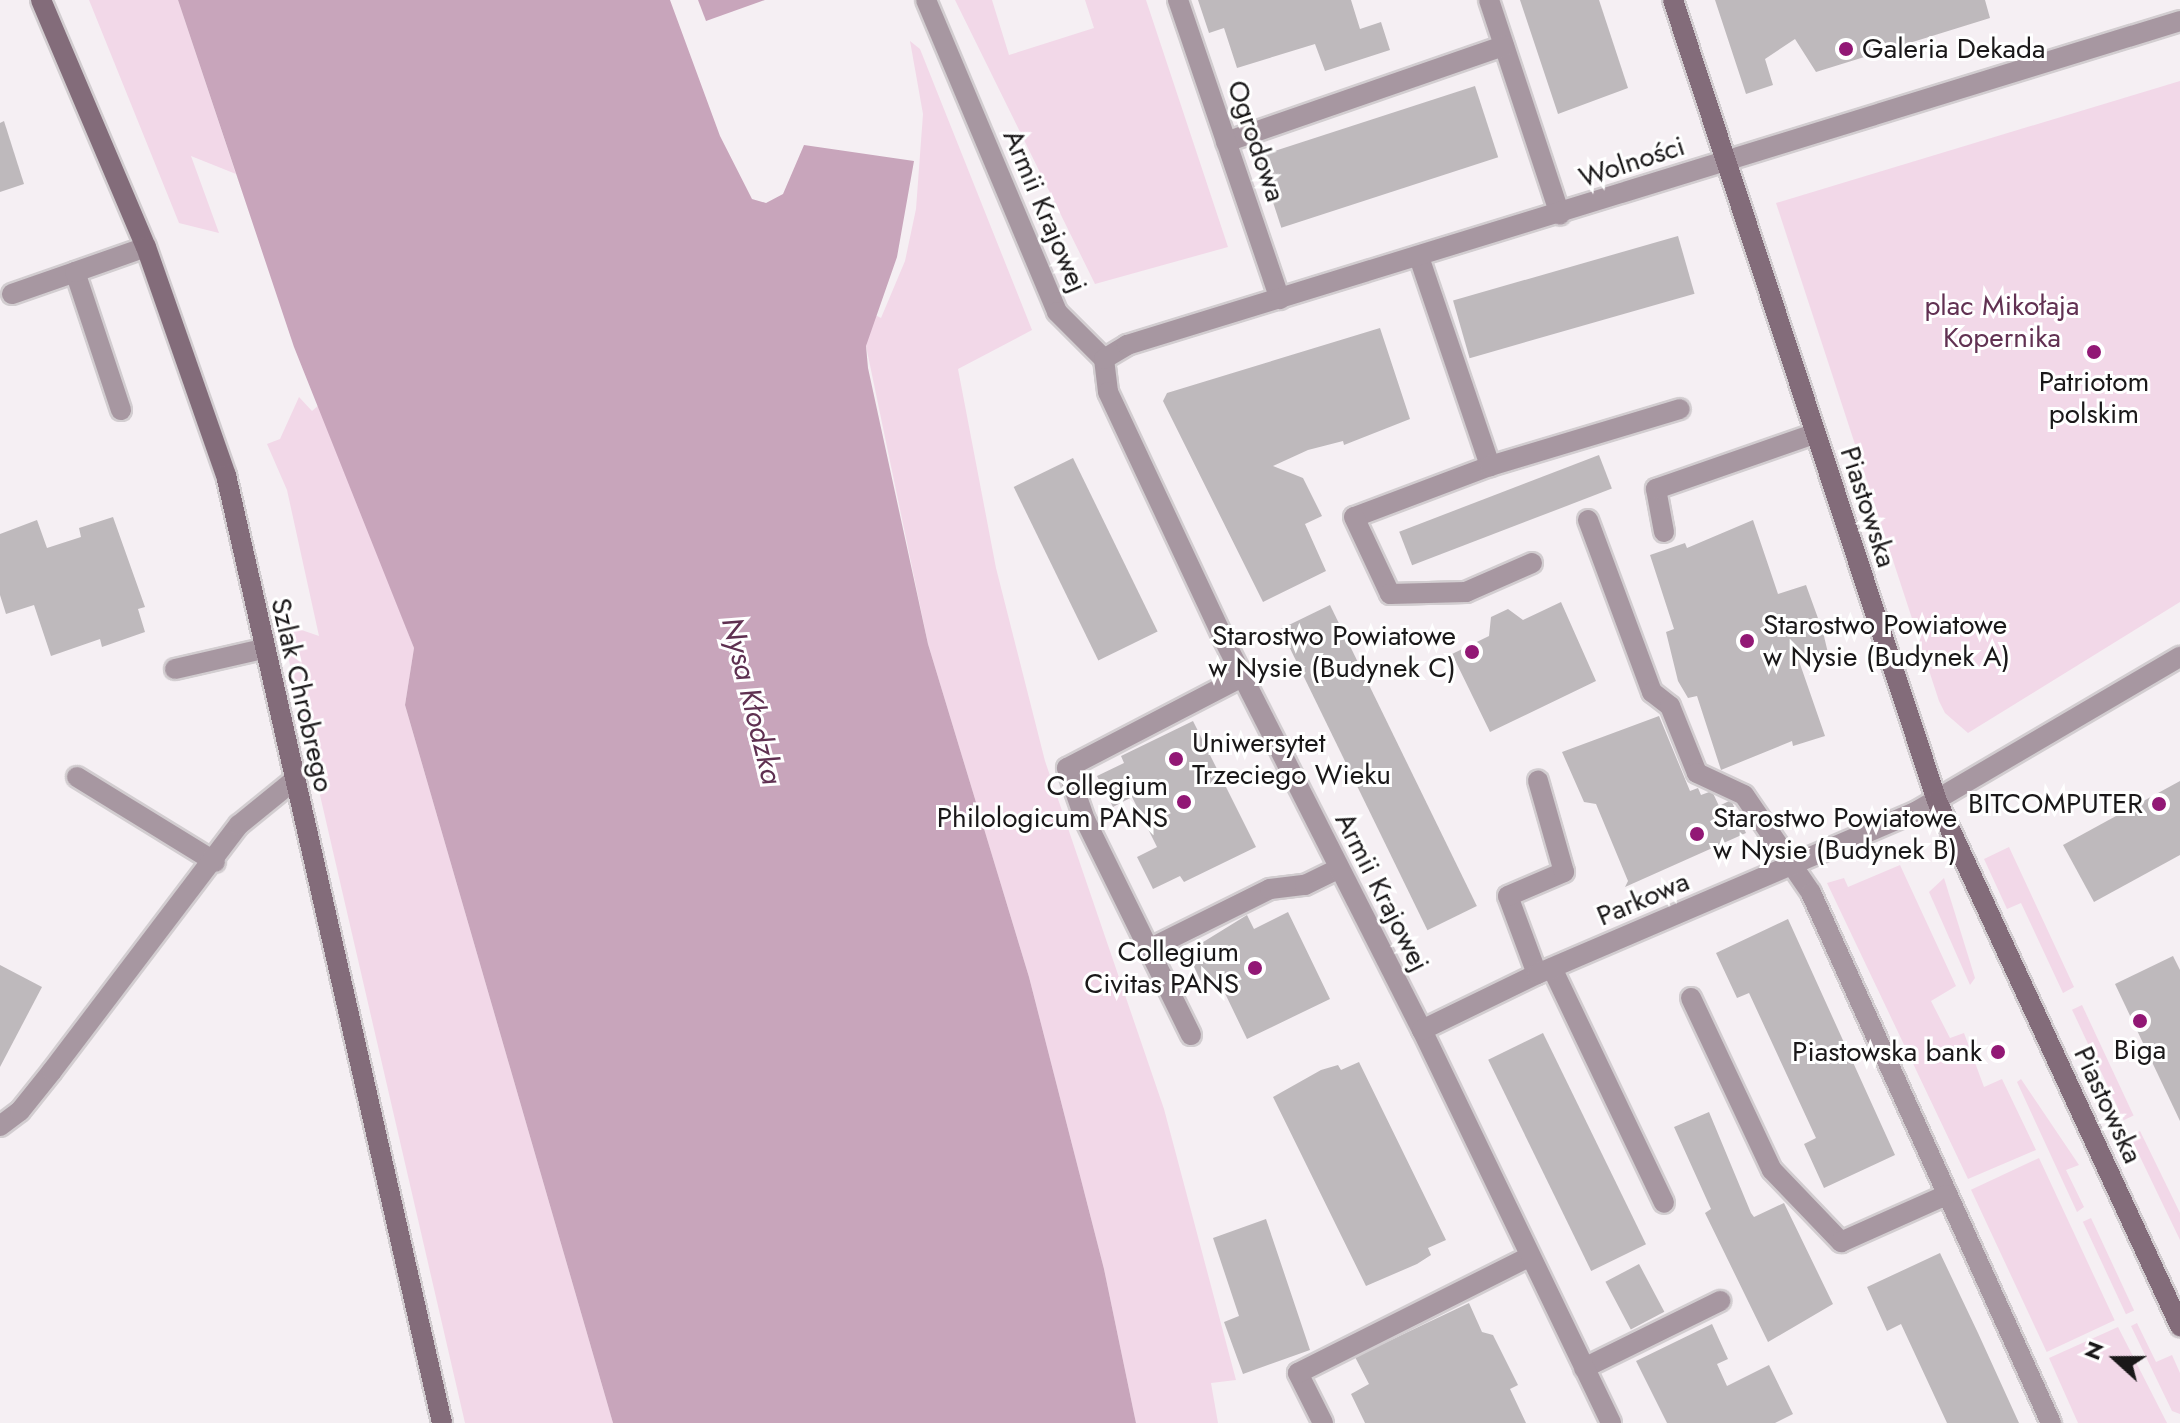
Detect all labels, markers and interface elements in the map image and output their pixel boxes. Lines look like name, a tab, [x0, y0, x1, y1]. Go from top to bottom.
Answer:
place label: Galeria Dekada	[1862, 32, 2045, 66]
marker: Galeria Dekada	[1837, 40, 1855, 58]
street label: Ogrodowa	[1220, 76, 1292, 206]
street label: Armii Krajowej	[996, 124, 1094, 298]
street label: Wolności	[1575, 129, 1689, 195]
park label: plac Mikołaja Kopernika	[1924, 289, 2080, 355]
marker: Patriotom polskim	[2085, 343, 2103, 361]
place label: Patriotom polskim	[2039, 365, 2149, 431]
street label: Piastowska	[1833, 442, 1903, 572]
street label: Szlak Chrobrego	[263, 595, 341, 795]
place label: Starostwo Powiatowe w Nysie (Budynek A)	[1763, 608, 2010, 674]
water label: Nysa Kłodzka	[714, 614, 790, 788]
place label: Starostwo Powiatowe w Nysie (Budynek C)	[1208, 619, 1456, 685]
marker: Starostwo Powiatowe w Nysie (Budynek A)	[1738, 632, 1756, 650]
marker: Starostwo Powiatowe w Nysie (Budynek C)	[1463, 643, 1481, 661]
place label: Uniwersytet Trzeciego Wieku	[1192, 726, 1391, 792]
marker: Uniwersytet Trzeciego Wieku	[1167, 750, 1185, 768]
place label: Collegium Philologicum PANS	[937, 769, 1168, 835]
place label: BITCOMPUTER	[1968, 787, 2143, 821]
marker: Collegium Philologicum PANS	[1175, 793, 1193, 811]
marker: BITCOMPUTER	[2150, 795, 2168, 813]
place label: Starostwo Powiatowe w Nysie (Budynek B)	[1713, 801, 1957, 867]
street label: Armii Krajowej	[1328, 807, 1436, 977]
marker: Starostwo Powiatowe w Nysie (Budynek B)	[1688, 825, 1706, 843]
street label: Parkowa	[1592, 865, 1694, 933]
place label: Collegium Civitas PANS	[1084, 935, 1239, 1001]
marker: Collegium Civitas PANS	[1246, 959, 1264, 977]
marker: Biga	[2131, 1012, 2149, 1030]
place label: Biga	[2114, 1033, 2166, 1067]
place label: Piastowska bank	[1792, 1035, 1982, 1069]
street label: Piastowska	[2066, 1041, 2150, 1169]
marker: Piastowska bank	[1989, 1043, 2007, 1061]
north arrow	[2076, 1319, 2156, 1399]
text: N	[2076, 1337, 2112, 1364]

